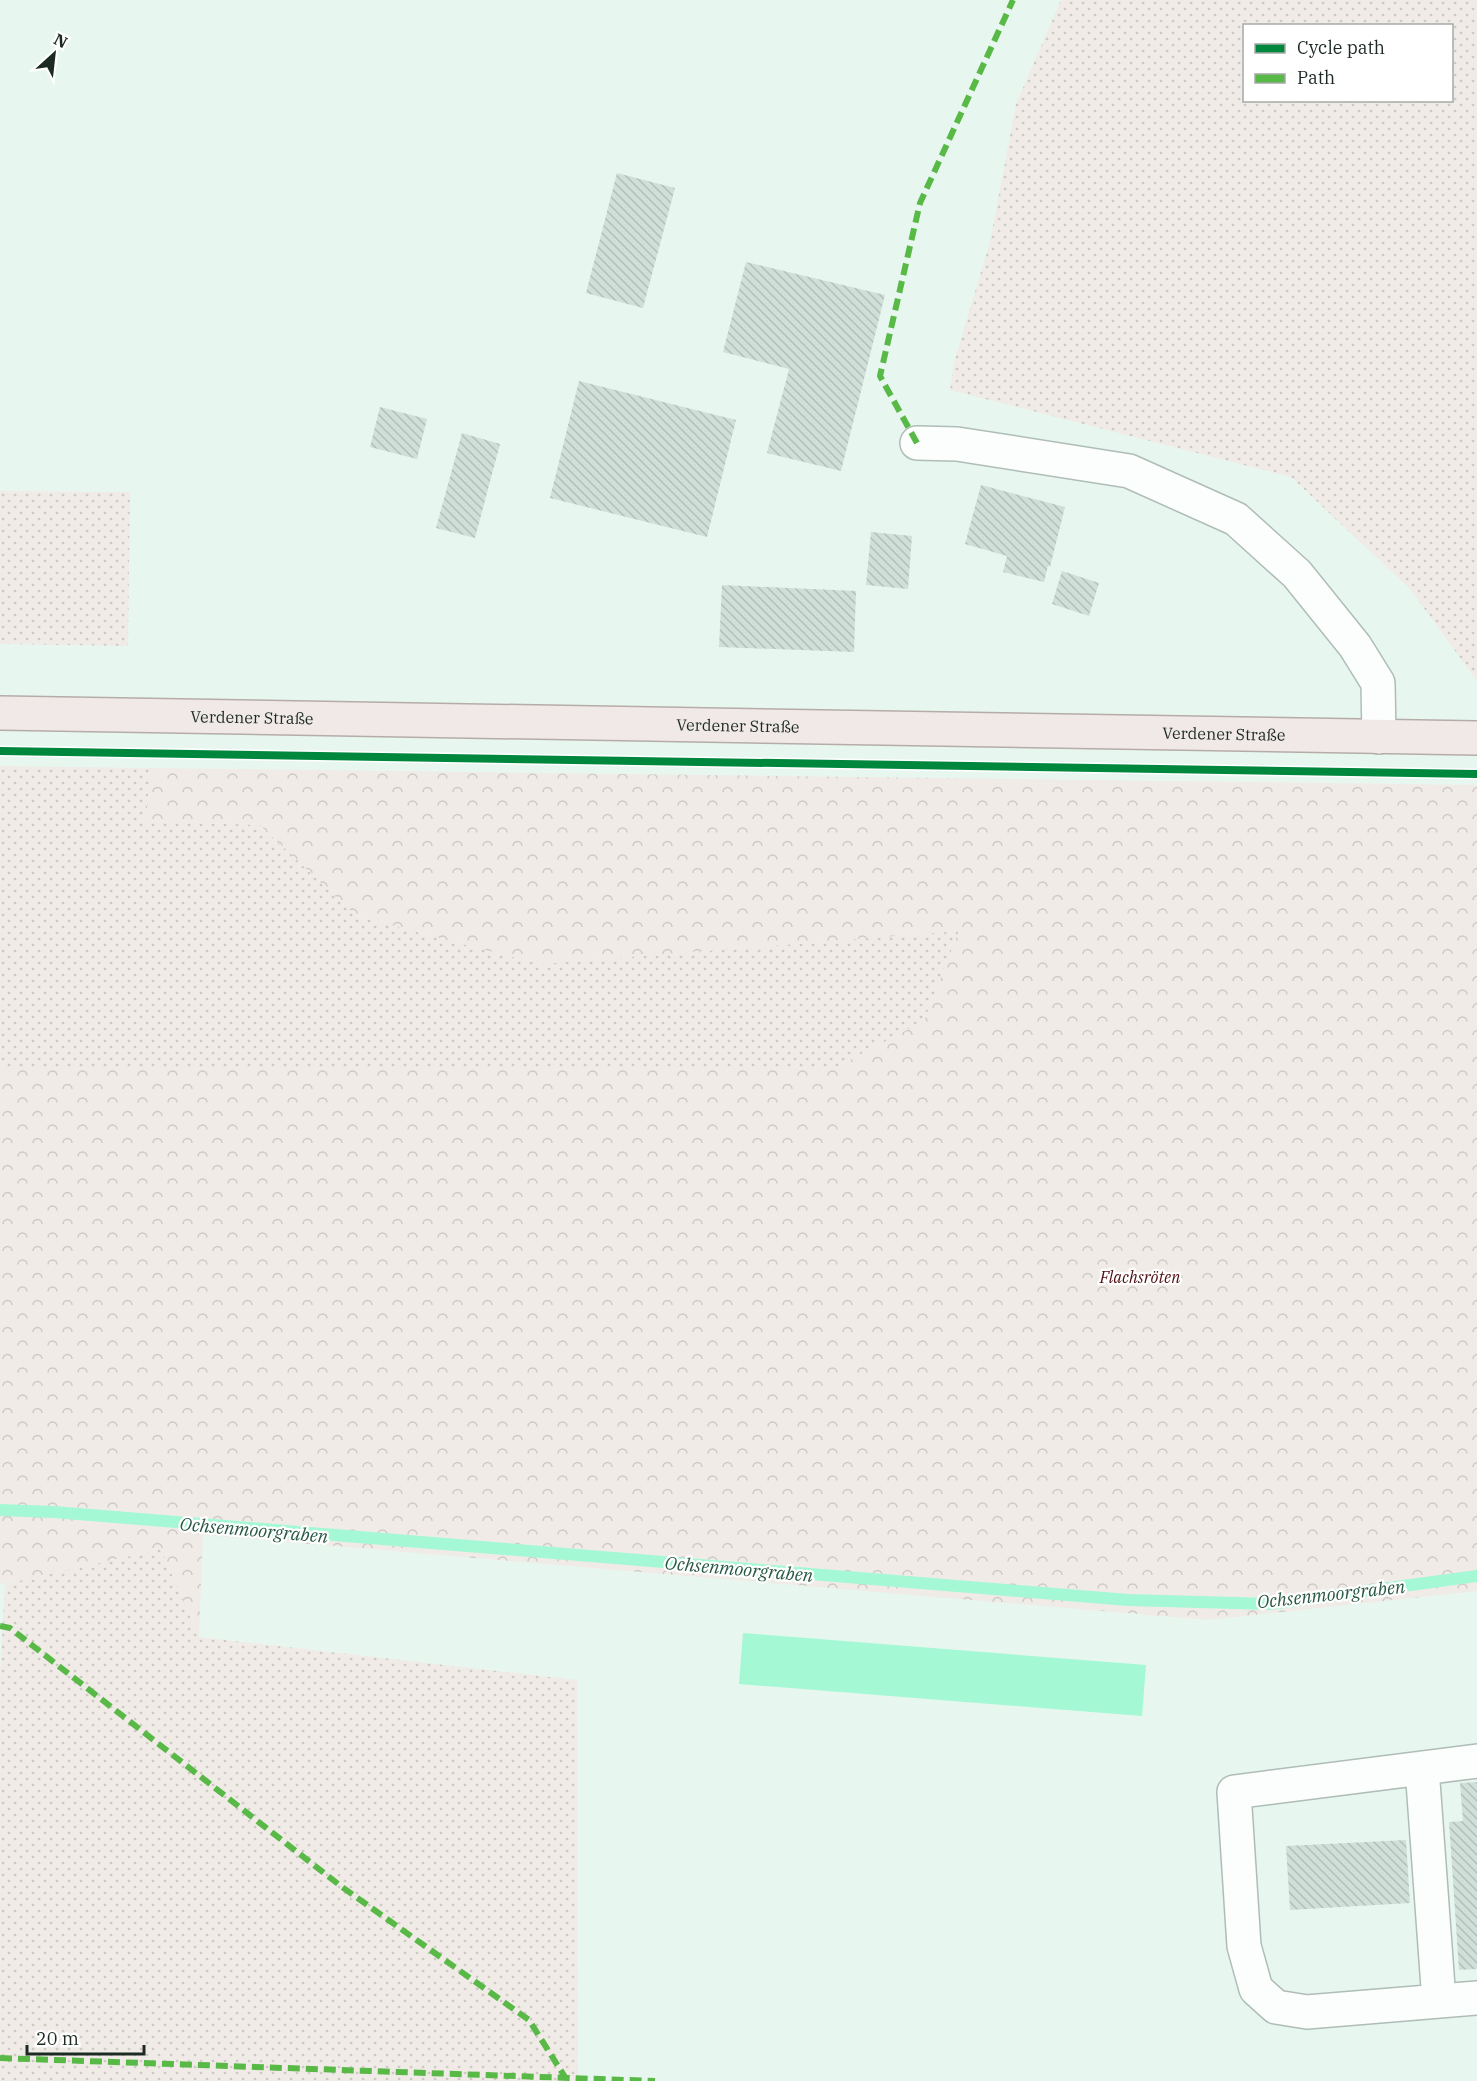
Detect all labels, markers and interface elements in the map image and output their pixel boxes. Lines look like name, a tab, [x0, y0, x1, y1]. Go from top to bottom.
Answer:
north arrow	[24, 24, 84, 84]
legend	[1243, 24, 1453, 102]
text: N	[51, 29, 71, 52]
text: Cycle path	[1297, 36, 1385, 59]
text: Path	[1297, 66, 1335, 89]
street label: Verdener Straße	[190, 706, 314, 728]
street label: Verdener Straße	[676, 714, 800, 737]
street label: Verdener Straße	[1162, 723, 1286, 745]
park label: Flachsröten	[1099, 1267, 1180, 1287]
water label: Ochsenmoorgraben	[179, 1512, 330, 1548]
water label: Ochsenmoorgraben	[664, 1551, 815, 1587]
water label: Ochsenmoorgraben	[1256, 1575, 1407, 1613]
scale bar	[27, 2018, 144, 2056]
text: 20 m	[36, 2027, 79, 2050]

